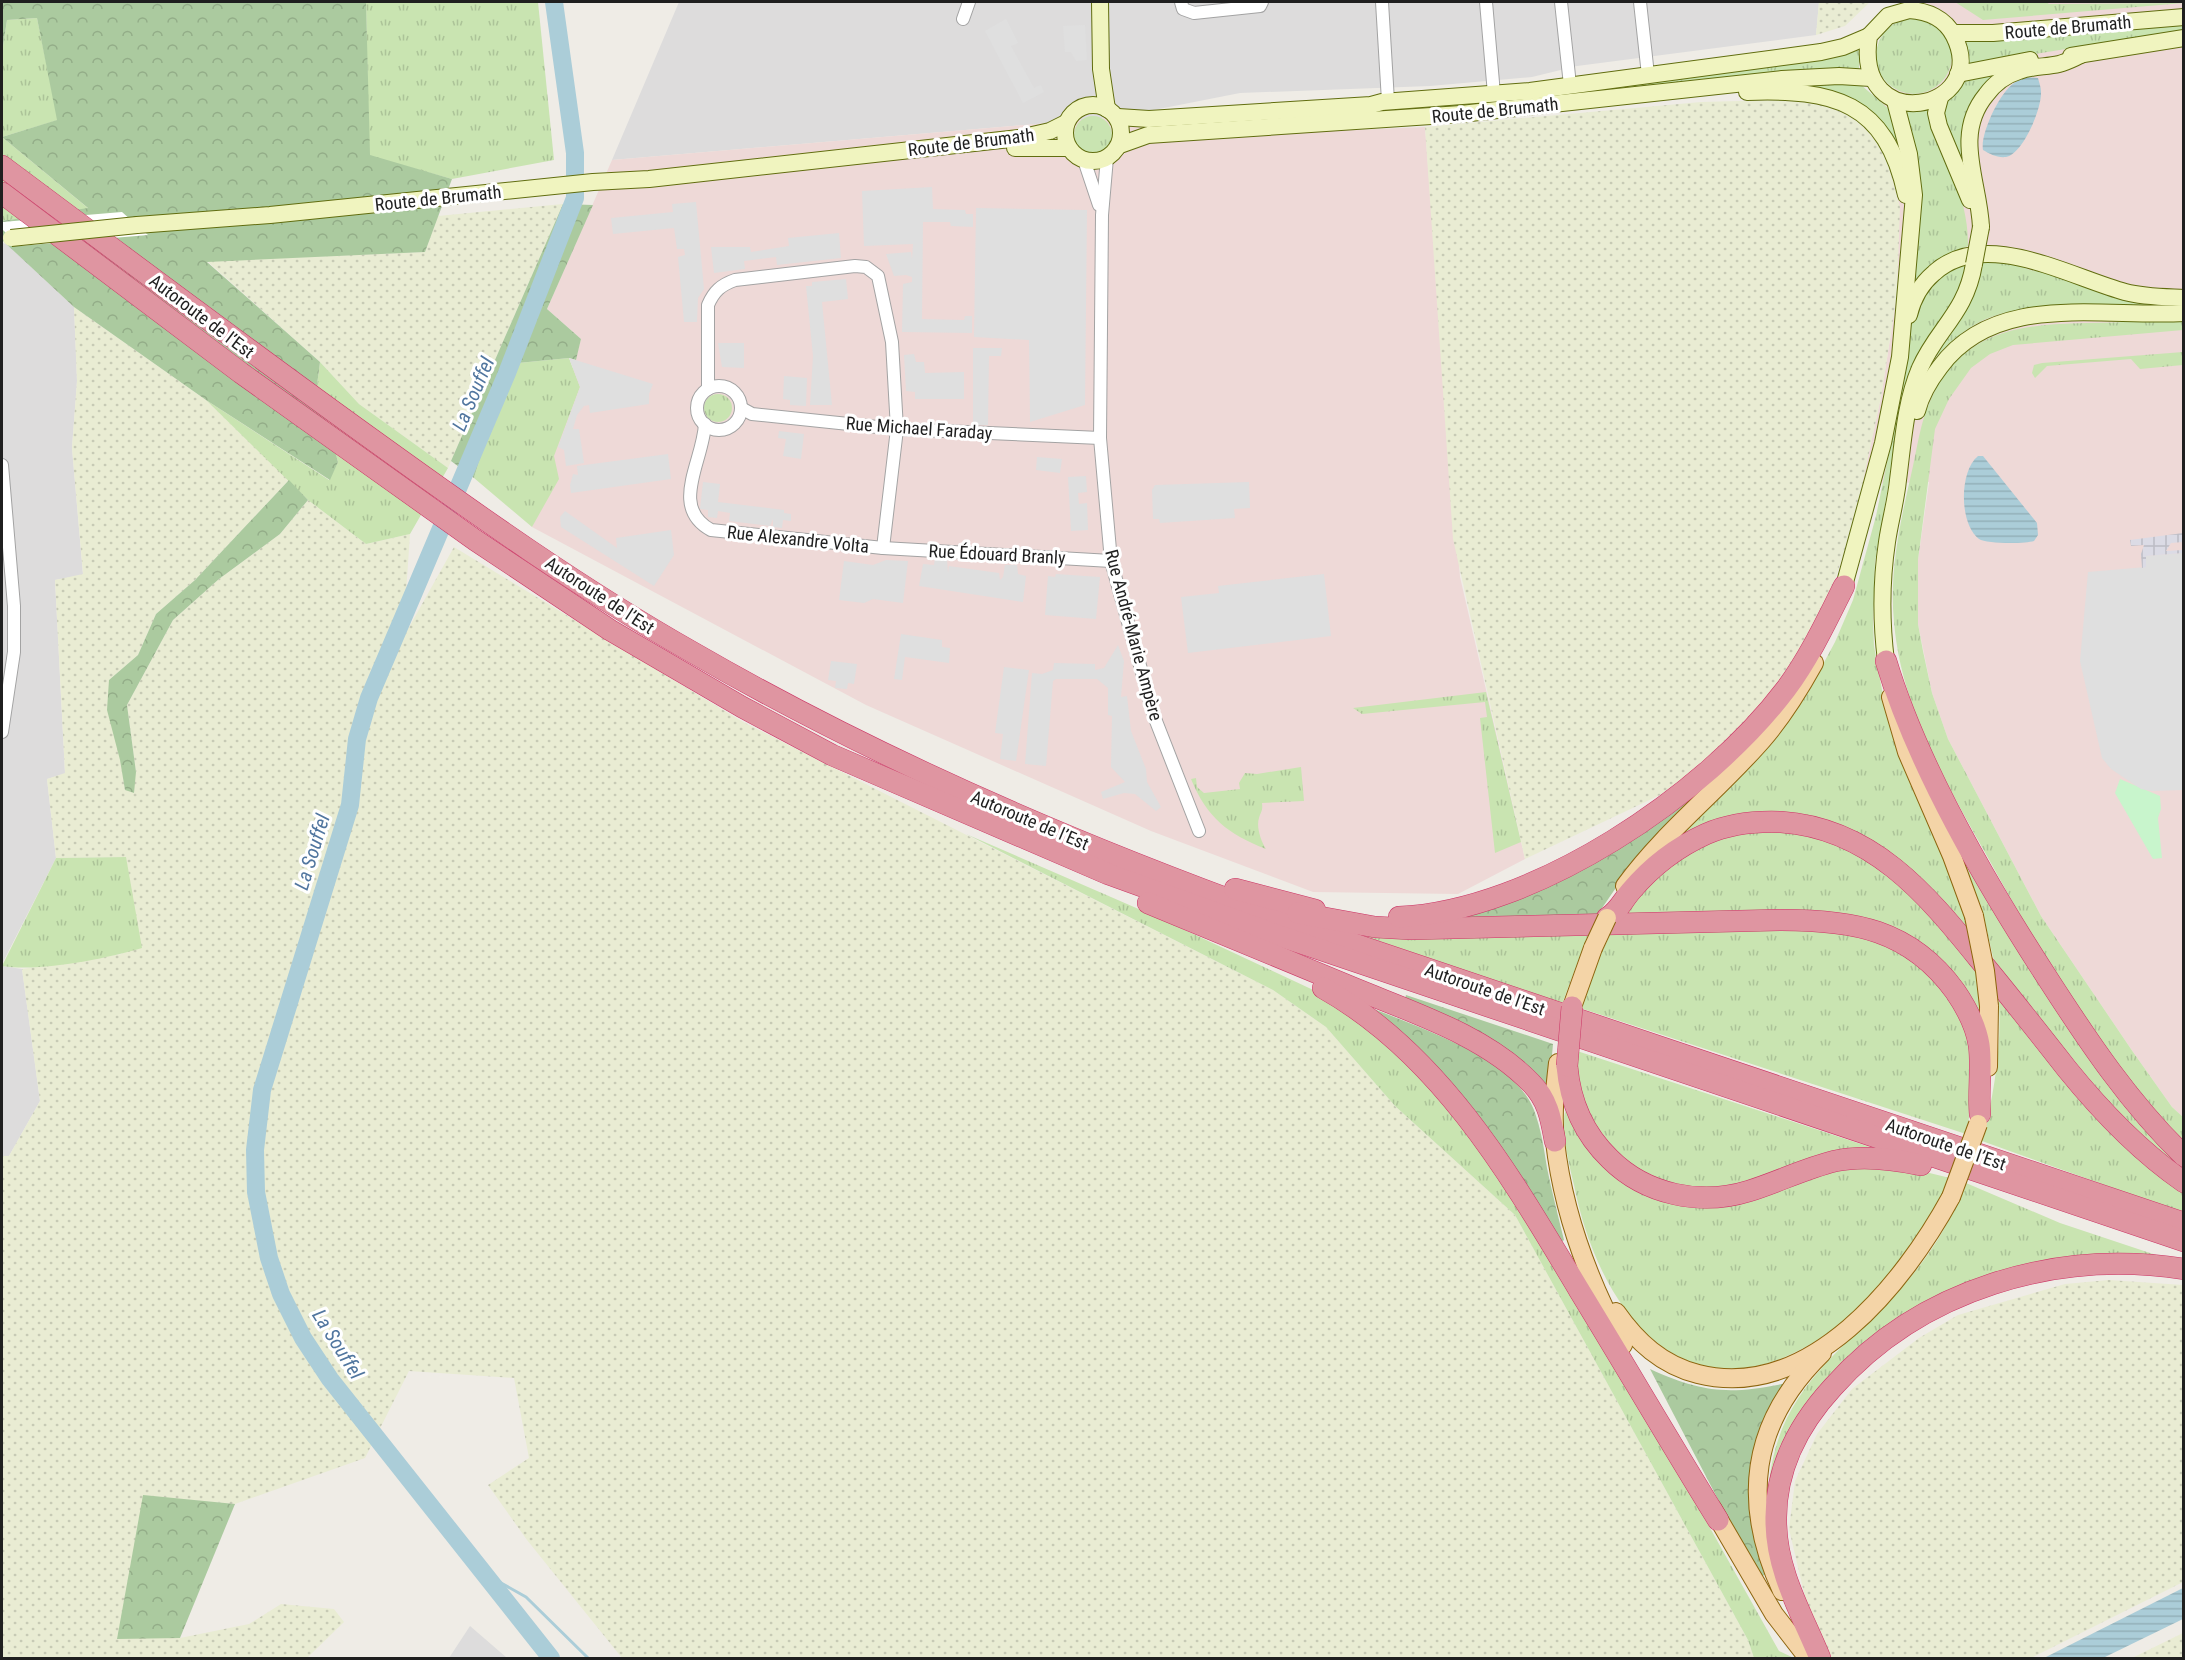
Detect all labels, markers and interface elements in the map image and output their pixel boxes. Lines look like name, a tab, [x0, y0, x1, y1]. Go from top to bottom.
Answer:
street label: Route de Brumath	[2004, 11, 2132, 43]
street label: Route de Brumath	[1431, 93, 1559, 127]
street label: Route de Brumath	[907, 124, 1035, 160]
street label: Route de Brumath	[374, 181, 502, 215]
street label: Autoroute de l’Est	[145, 270, 259, 362]
water label: La Souffel	[447, 353, 499, 435]
street label: Rue Michael Faraday	[845, 412, 993, 444]
street label: Rue Alexandre Volta	[726, 521, 870, 557]
street label: Rue Édouard Branly	[928, 540, 1067, 568]
street label: Rue André-Marie Ampère	[1101, 547, 1167, 723]
street label: Autoroute de l’Est	[542, 552, 658, 638]
street label: Autoroute de l’Est	[968, 786, 1092, 854]
water label: La Souffel	[289, 811, 335, 893]
street label: Autoroute de l’Est	[1422, 959, 1548, 1019]
street label: Autoroute de l’Est	[1883, 1114, 2009, 1174]
water label: La Souffel	[307, 1305, 369, 1384]

